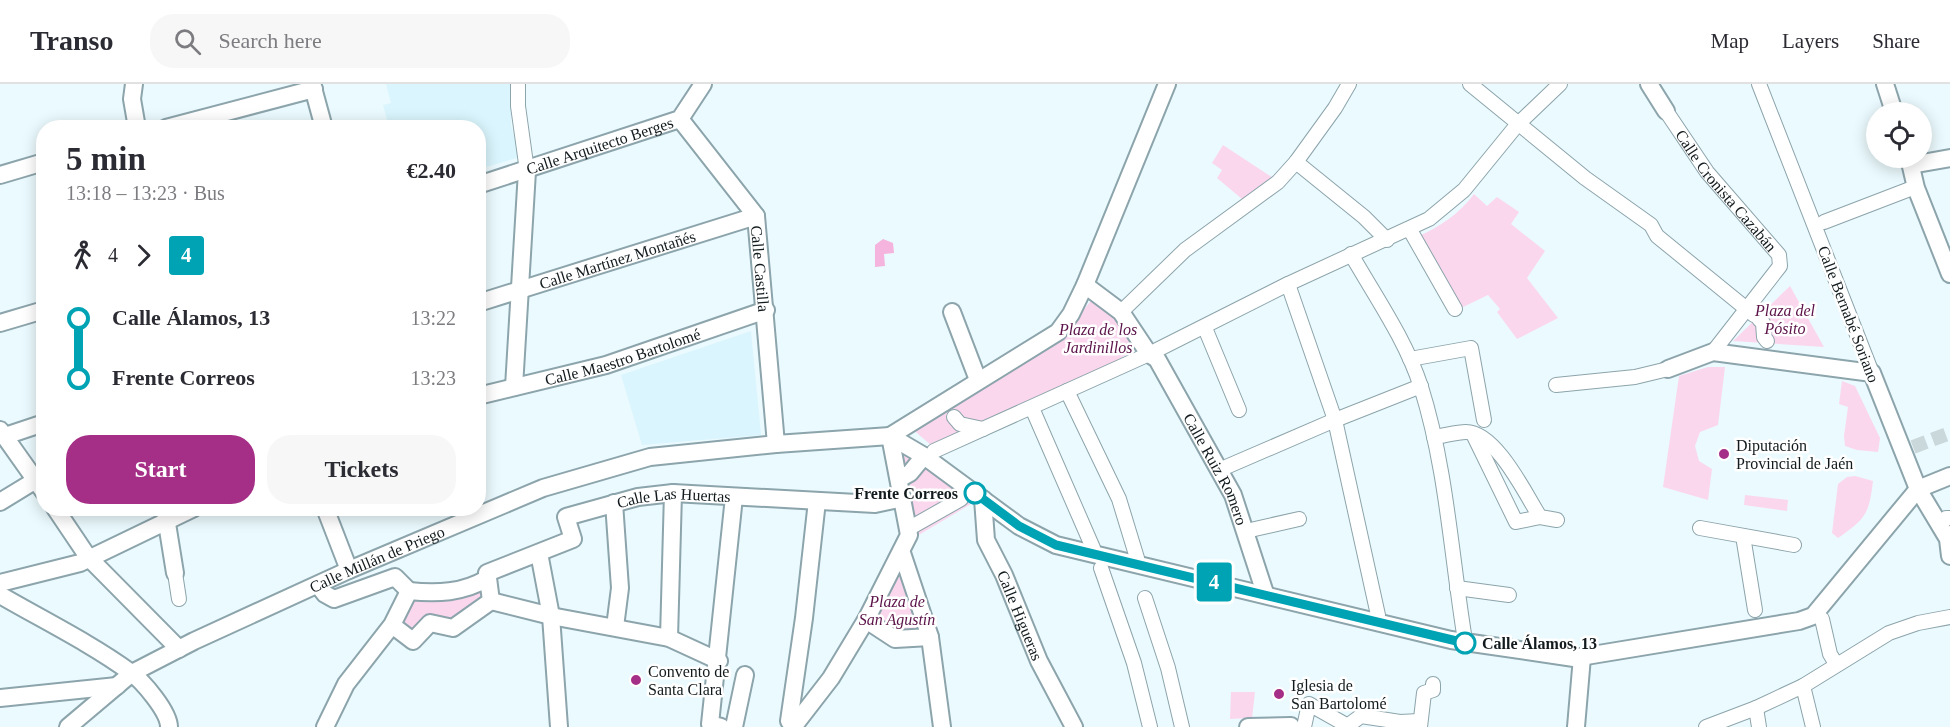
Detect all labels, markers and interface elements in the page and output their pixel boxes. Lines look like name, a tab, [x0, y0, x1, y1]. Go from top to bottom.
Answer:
search box	[150, 14, 570, 68]
text: Transo	[30, 25, 114, 56]
icon: search	[171, 25, 204, 58]
text: Search here	[219, 28, 322, 53]
text: Map	[1711, 29, 1749, 53]
text: Layers	[1782, 29, 1839, 53]
text: Share	[1872, 29, 1920, 53]
map controls	[1866, 102, 1932, 168]
button: locate	[1866, 102, 1932, 168]
street label: Calle Arquitecto Berges	[524, 114, 675, 178]
street label: Calle Cronista Cazabán	[1672, 127, 1780, 255]
text: 5 min	[66, 141, 146, 177]
text: €2.40	[407, 158, 456, 183]
text: 13:18 – 13:23 · Bus	[66, 182, 225, 204]
street label: Calle Castilla	[748, 225, 772, 313]
street label: Calle Martínez Montañés	[537, 227, 698, 292]
icon: walk	[66, 239, 99, 272]
icon: forward	[127, 239, 160, 272]
text: 4	[181, 243, 192, 267]
text: 4	[108, 244, 118, 266]
street label: Calle Bernabé Soriano	[1815, 244, 1882, 385]
park label: Plaza del Pósito	[1754, 302, 1816, 337]
text: Calle Álamos, 13	[112, 305, 270, 330]
text: 13:22	[410, 307, 456, 329]
park label: Plaza de los Jardinillos	[1058, 321, 1137, 356]
street label: Calle Maestro Bartolomé	[543, 325, 703, 388]
text: Frente Correos	[112, 365, 255, 390]
text: 13:23	[410, 367, 456, 389]
street label: Calle Ruiz Romero	[1180, 410, 1250, 527]
button: Start	[66, 435, 255, 504]
button: Tickets	[267, 435, 456, 504]
place label: Diputación Provincial de Jaén	[1736, 437, 1853, 472]
marker: Diputación Provincial de Jaén	[1717, 447, 1731, 461]
marker: Frente Correos	[964, 482, 986, 504]
street label: Calle Las Huertas	[615, 485, 731, 511]
place label: Frente Correos	[854, 485, 958, 502]
street label: Calle Millán de Priego	[307, 523, 447, 596]
line badge: 4	[1194, 562, 1234, 602]
street label: Calle Higueras	[994, 568, 1046, 663]
text: 4	[1209, 570, 1219, 594]
park label: Plaza de San Agustín	[859, 593, 935, 629]
marker: Calle Álamos, 13	[1454, 632, 1476, 654]
place label: Calle Álamos, 13	[1482, 634, 1597, 652]
place label: Convento de Santa Clara	[648, 663, 729, 698]
marker: Convento de Santa Clara	[629, 673, 643, 687]
place label: Iglesia de San Bartolomé	[1291, 677, 1387, 712]
marker: Iglesia de San Bartolomé	[1272, 687, 1286, 701]

